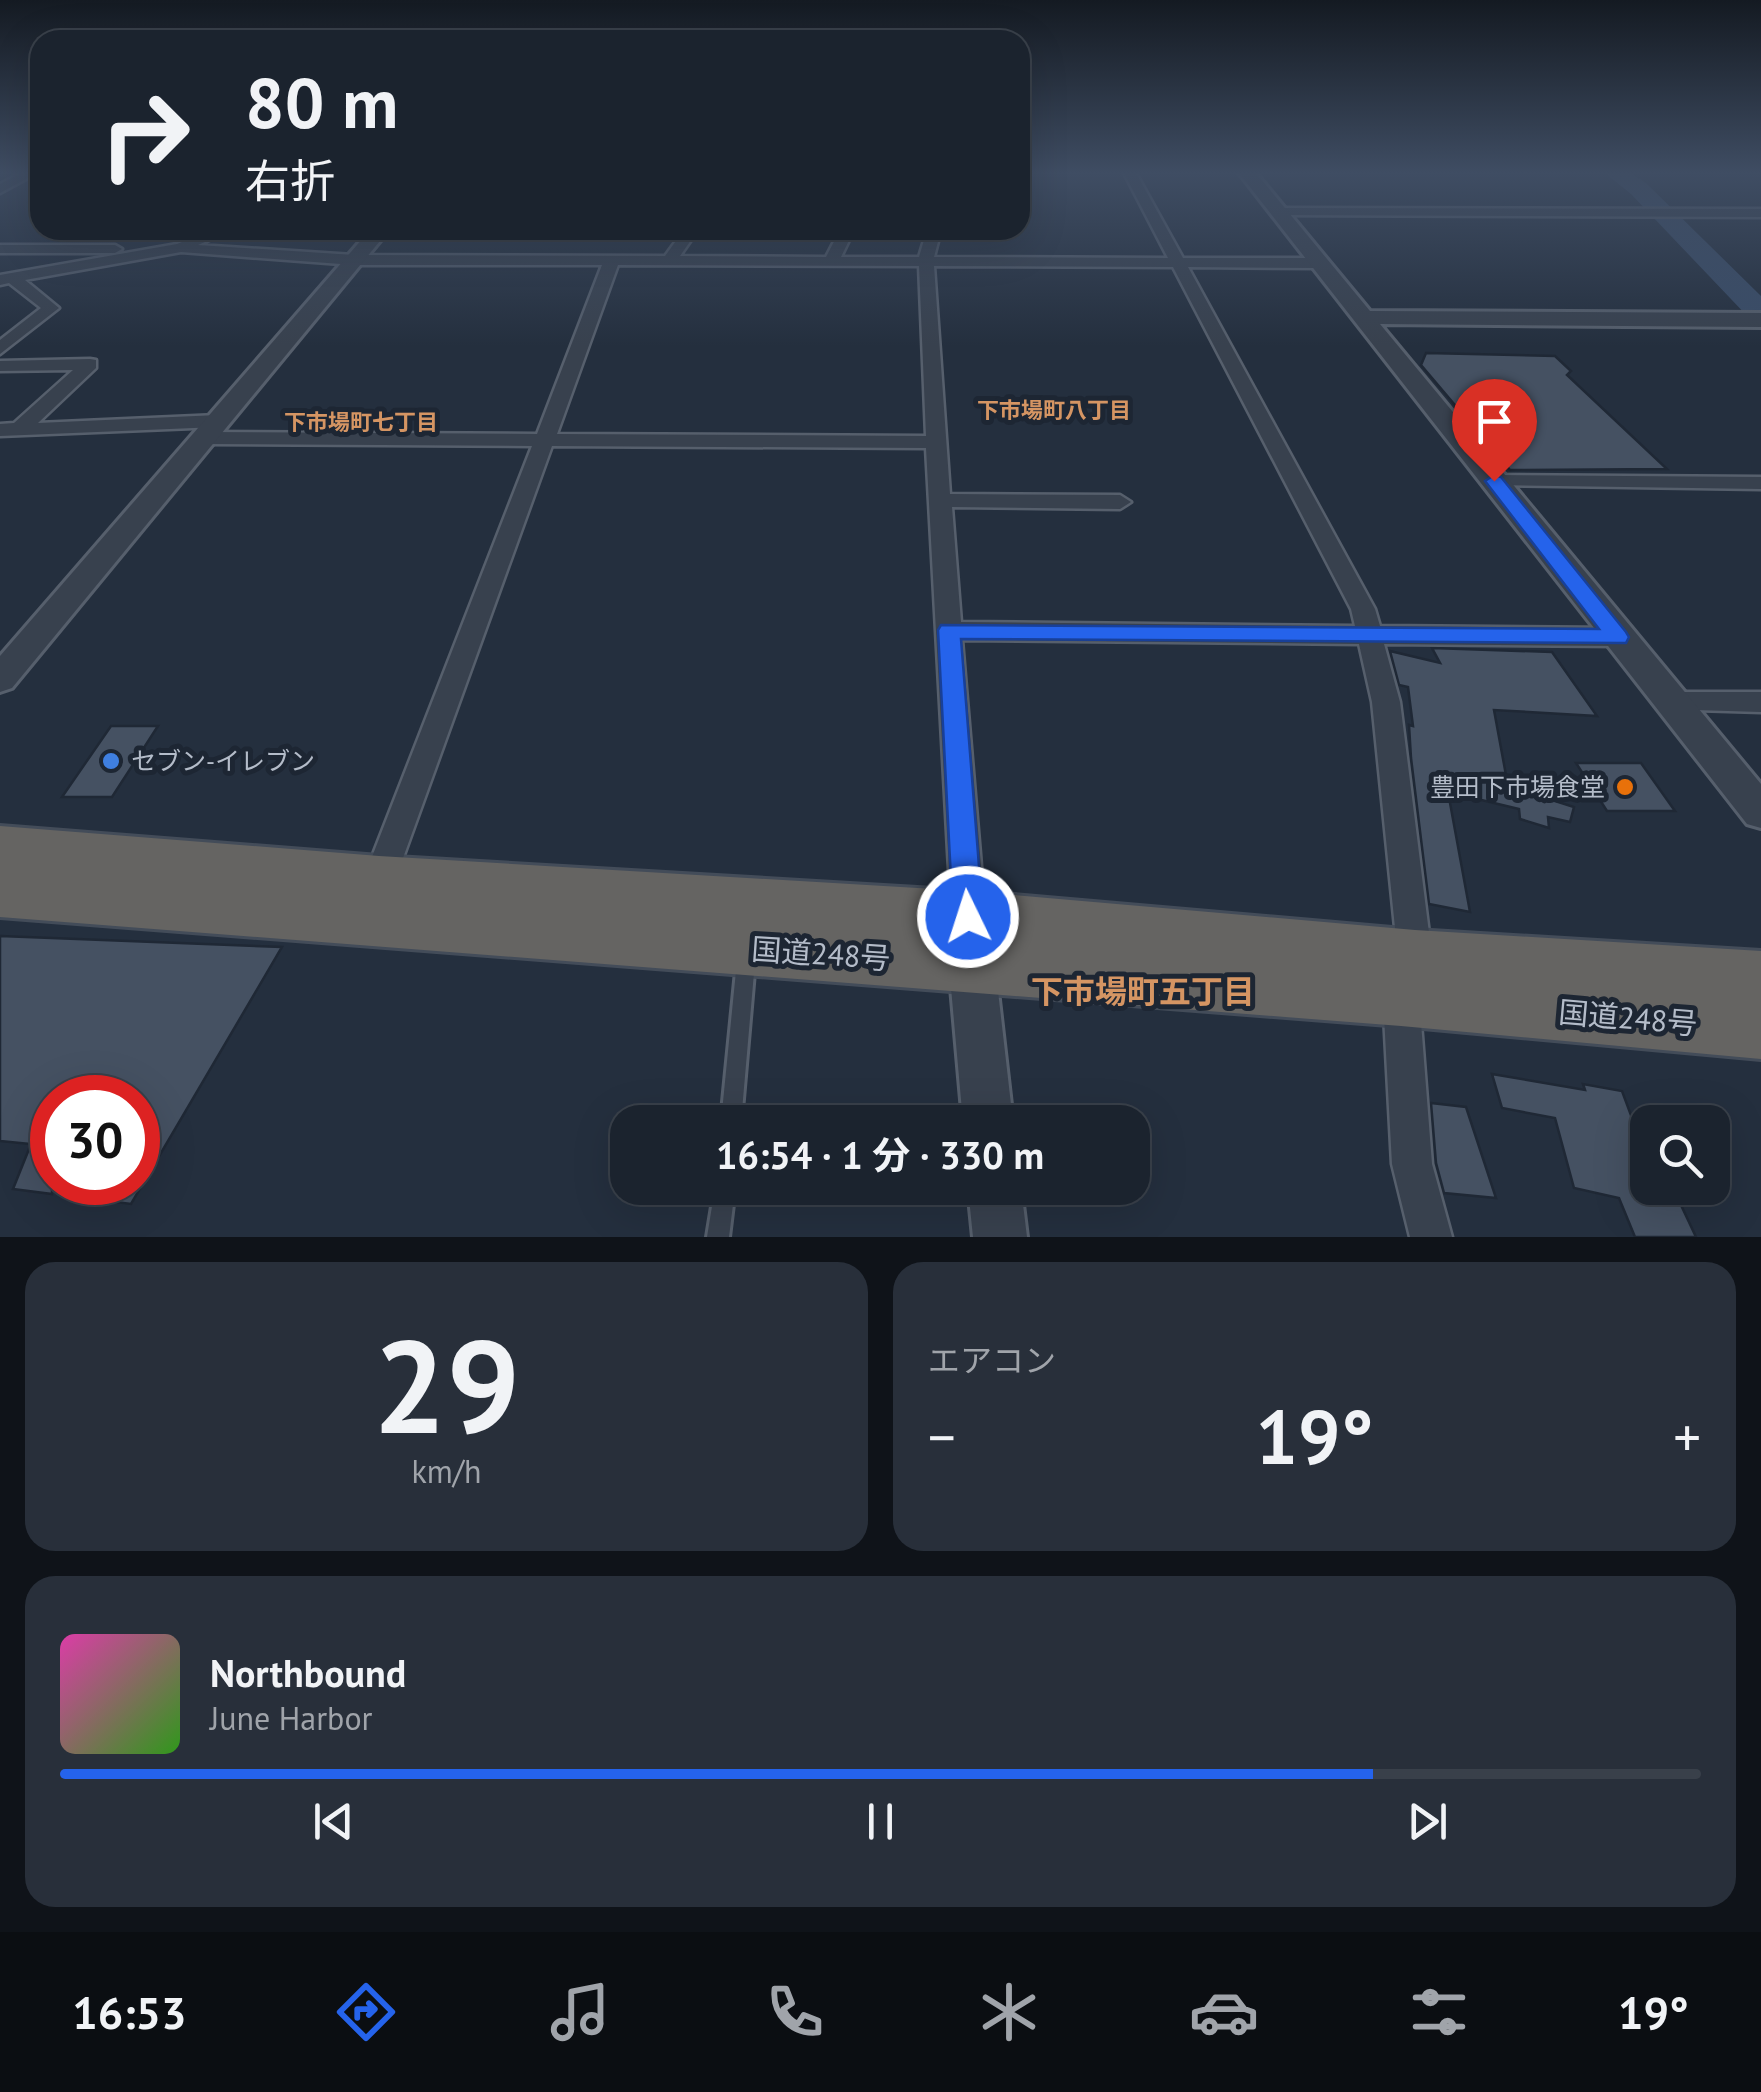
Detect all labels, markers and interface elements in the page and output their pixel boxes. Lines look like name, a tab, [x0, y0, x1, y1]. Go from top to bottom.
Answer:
text: 80 m	[245, 57, 398, 147]
icon: right	[80, 70, 210, 200]
text: 右折	[245, 151, 335, 209]
pin	[1452, 379, 1537, 482]
icon: arrive	[1467, 394, 1522, 449]
district label: 下市場町八丁目	[977, 396, 1131, 424]
district label: 下市場町七丁目	[284, 408, 438, 436]
place label: セブン-イレブン	[131, 745, 315, 777]
marker: セブン-イレブン	[100, 750, 122, 772]
place label: 豊田下市場食堂	[1430, 771, 1605, 803]
marker: 豊田下市場食堂	[1614, 776, 1636, 798]
position arrow	[916, 865, 1020, 969]
street label: 国道248号	[750, 929, 892, 977]
district label: 下市場町五丁目	[1031, 970, 1255, 1012]
street label: 国道248号	[1557, 992, 1699, 1042]
speed limit sign: 30	[30, 1075, 160, 1205]
map controls	[1630, 1105, 1730, 1205]
button: search	[1630, 1105, 1730, 1205]
text: 16:54 · 1 分 · 330 m	[716, 1130, 1044, 1179]
text: 29	[373, 1301, 520, 1469]
text: エアコン	[928, 1339, 1056, 1381]
text: 19°	[1256, 1388, 1373, 1485]
text: −	[928, 1401, 956, 1472]
text: +	[1673, 1401, 1701, 1472]
text: km/h	[411, 1450, 482, 1492]
text: Northbound	[210, 1648, 406, 1697]
text: June Harbor	[210, 1697, 372, 1739]
icon: previous	[306, 1794, 361, 1849]
icon: pause	[853, 1794, 908, 1849]
icon: next	[1400, 1794, 1455, 1849]
icon: directions	[331, 1977, 401, 2047]
icon: music	[545, 1977, 615, 2047]
icon: phone	[760, 1977, 830, 2047]
icon: climate	[974, 1977, 1044, 2047]
icon: car	[1189, 1977, 1259, 2047]
icon: filters	[1404, 1977, 1474, 2047]
text: 16:53	[72, 1983, 186, 2041]
text: 19°	[1618, 1983, 1689, 2041]

